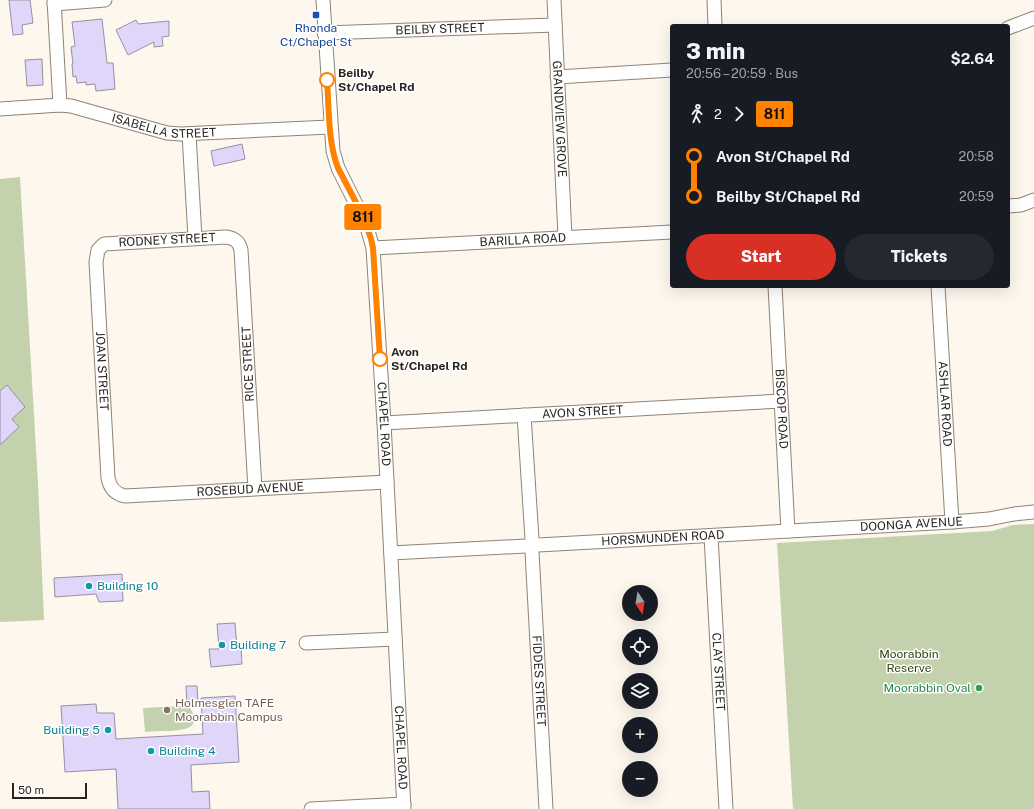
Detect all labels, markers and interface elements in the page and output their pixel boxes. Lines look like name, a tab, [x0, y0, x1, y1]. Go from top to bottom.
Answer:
marker: Rhonda Ct/Chapel St	[311, 10, 321, 20]
street label: BEILBY STREET	[395, 20, 485, 38]
place label: Rhonda Ct/Chapel St	[280, 21, 352, 49]
text: 3 min	[686, 38, 745, 64]
text: $2.64	[951, 50, 994, 67]
street label: GRANDVIEW GROVE	[550, 60, 569, 178]
place label: Beilby St/Chapel Rd	[338, 66, 414, 94]
text: 20:56 – 20:59 · Bus	[686, 66, 798, 81]
marker: Beilby St/Chapel Rd	[319, 72, 335, 88]
icon: walk	[686, 103, 708, 125]
icon: forward	[728, 103, 750, 125]
text: 811	[764, 106, 785, 122]
text: 2	[714, 107, 722, 122]
street label: ISABELLA STREET	[110, 111, 217, 141]
text: Avon St/Chapel Rd	[716, 148, 850, 165]
text: 20:58	[959, 149, 994, 164]
text: Beilby St/Chapel Rd	[716, 188, 860, 205]
text: 20:59	[959, 189, 994, 204]
line badge: 811	[340, 204, 386, 230]
text: 811	[352, 209, 374, 225]
street label: RODNEY STREET	[118, 230, 216, 250]
street label: BARILLA ROAD	[479, 231, 567, 249]
button: Start	[686, 234, 836, 280]
button: Tickets	[844, 234, 994, 280]
street label: RICE STREET	[239, 326, 257, 402]
street label: JOAN STREET	[93, 331, 111, 411]
place label: Avon St/Chapel Rd	[391, 345, 467, 373]
marker: Avon St/Chapel Rd	[372, 351, 388, 367]
street label: ASHLAR ROAD	[935, 361, 955, 447]
street label: BISCOP ROAD	[772, 368, 791, 449]
street label: CHAPEL ROAD	[374, 381, 393, 466]
street label: AVON STREET	[542, 403, 624, 421]
street label: ROSEBUD AVENUE	[196, 479, 304, 499]
street label: DOONGA AVENUE	[860, 514, 963, 534]
street label: HORSMUNDEN ROAD	[601, 528, 725, 548]
place label: Building 10	[97, 579, 158, 593]
marker: Building 10	[84, 581, 94, 591]
north arrow	[622, 585, 658, 621]
map controls	[622, 585, 658, 797]
button: locate	[622, 629, 658, 665]
street label: CLAY STREET	[709, 632, 728, 711]
street label: FIDDES STREET	[530, 635, 548, 727]
place label: Building 7	[230, 638, 286, 652]
marker: Building 7	[217, 640, 227, 650]
park label: Moorabbin Reserve	[879, 647, 939, 675]
button: layers	[622, 673, 658, 709]
place label: Moorabbin Oval	[884, 681, 971, 695]
marker: Moorabbin Oval	[974, 683, 984, 693]
place label: Holmesglen TAFE Moorabbin Campus	[175, 696, 283, 724]
marker: Holmesglen TAFE Moorabbin Campus	[162, 705, 172, 715]
street label: CHAPEL ROAD	[392, 705, 410, 790]
button: +	[622, 717, 658, 753]
place label: Building 5	[43, 723, 100, 737]
marker: Building 5	[103, 725, 113, 735]
place label: Building 4	[159, 744, 216, 758]
marker: Building 4	[146, 746, 156, 756]
button: −	[622, 761, 658, 797]
scale bar	[12, 781, 87, 800]
text: 50 m	[18, 784, 44, 796]

